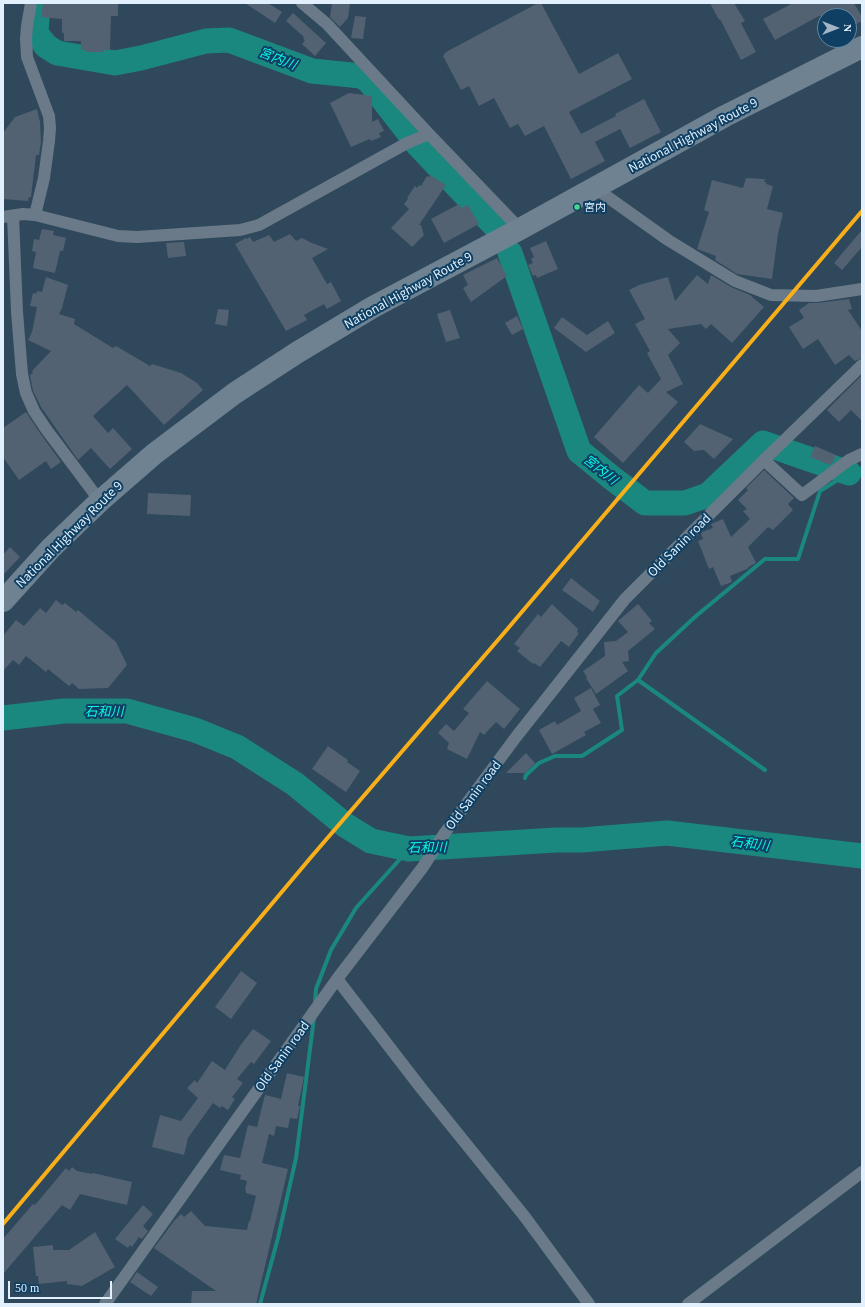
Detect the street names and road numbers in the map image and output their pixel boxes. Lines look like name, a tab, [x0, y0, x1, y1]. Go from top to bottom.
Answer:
street label: National Highway Route 9	[626, 95, 760, 175]
street label: National Highway Route 9	[342, 249, 474, 331]
street label: National Highway Route 9	[13, 478, 125, 590]
street label: Old Sanin road	[645, 511, 713, 579]
street label: Old Sanin road	[442, 758, 504, 832]
street label: Old Sanin road	[252, 1018, 312, 1094]

